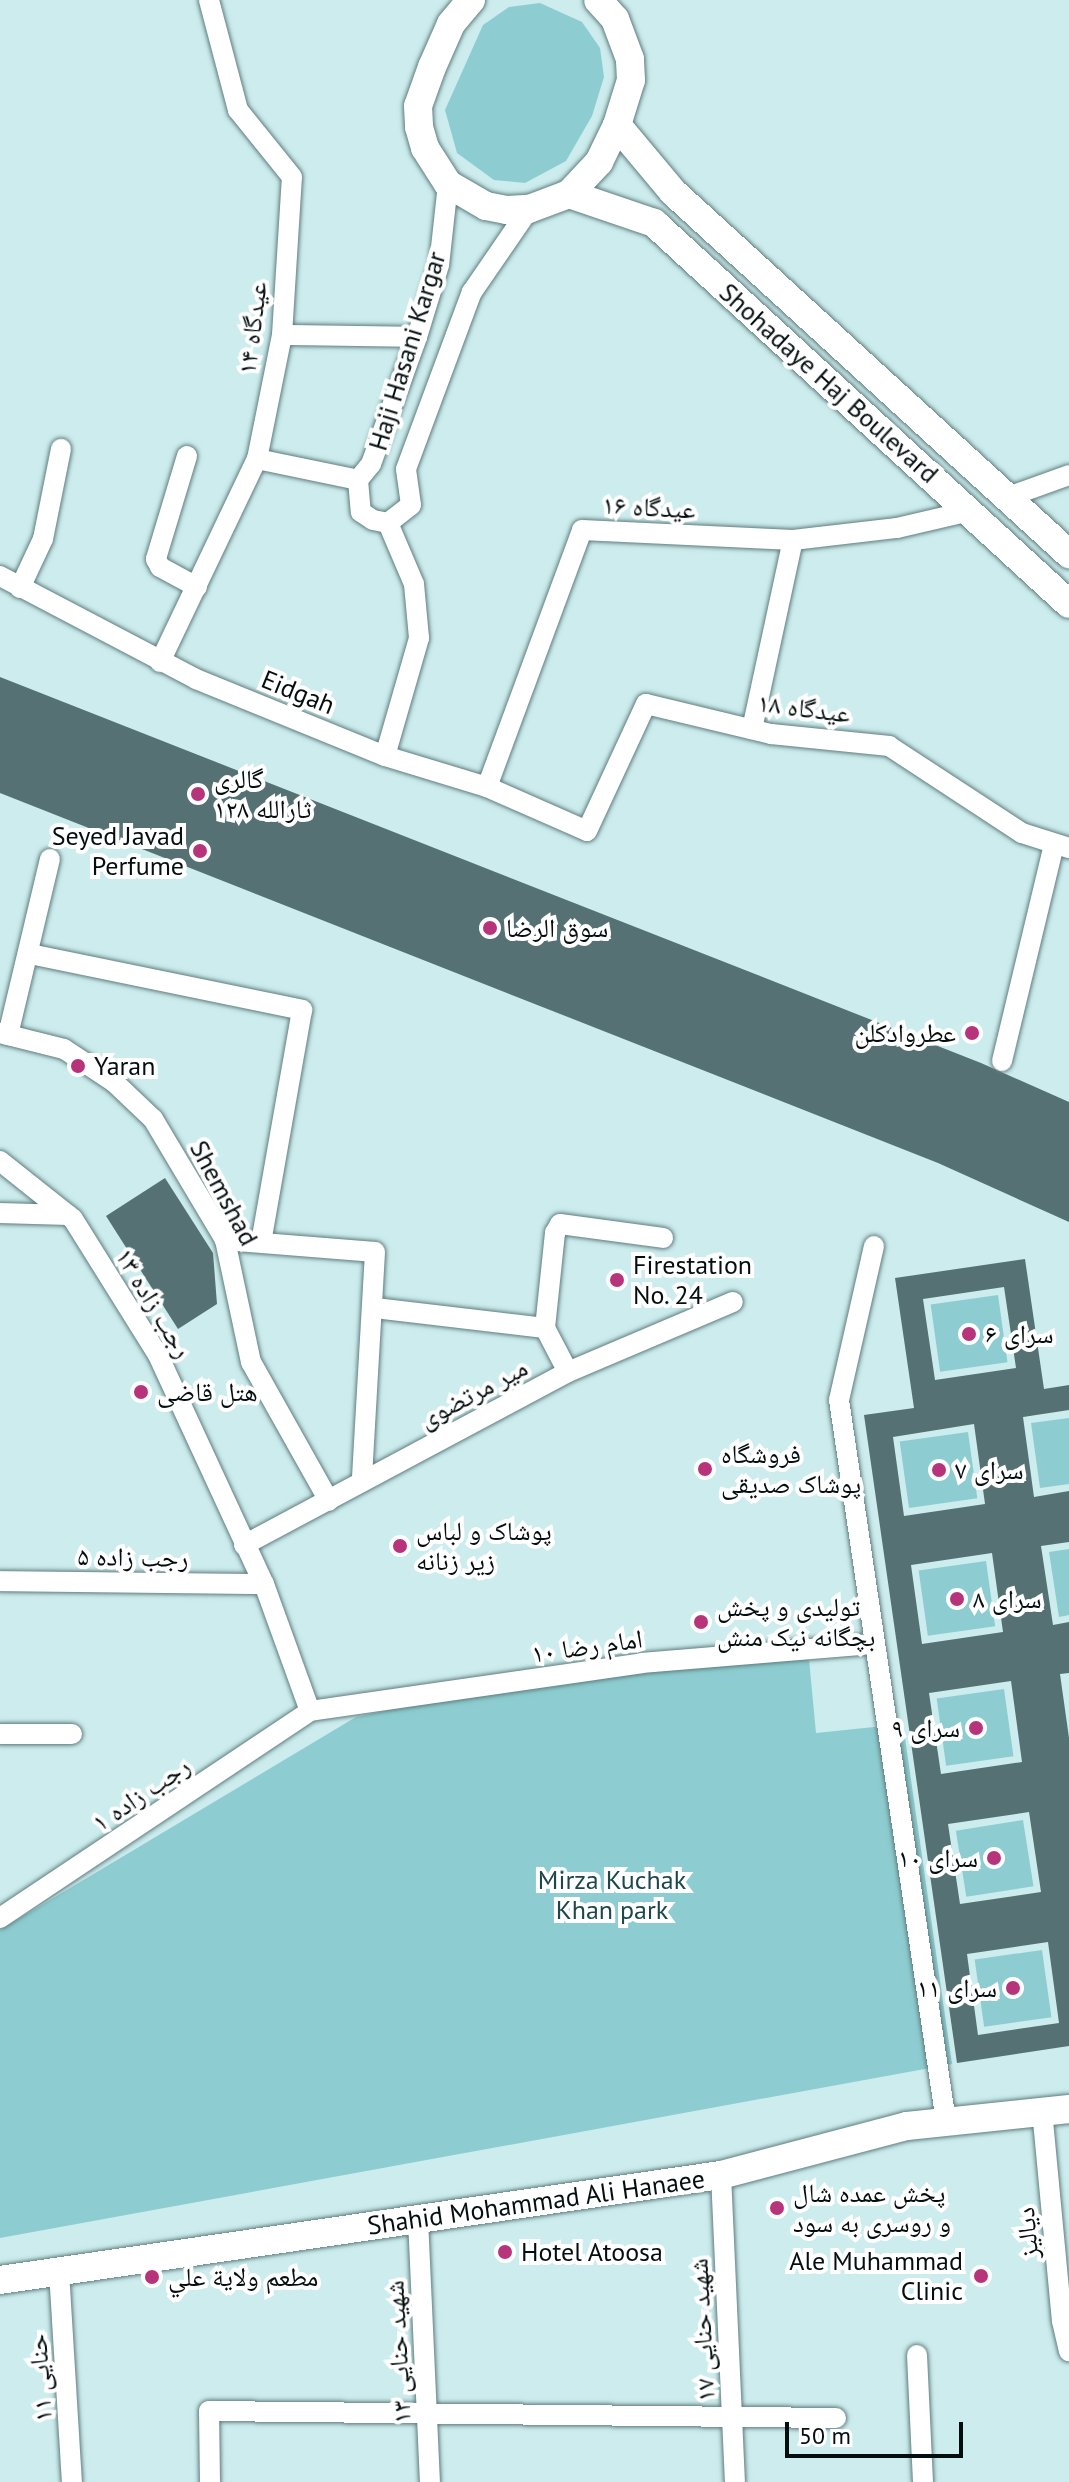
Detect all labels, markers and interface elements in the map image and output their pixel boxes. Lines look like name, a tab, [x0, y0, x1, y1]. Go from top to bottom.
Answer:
street label: Haji Hasani Kargar	[362, 248, 452, 454]
street label: Shohadaye Haj Boulevard	[713, 276, 945, 490]
street label: عیدگاه ۱۴	[231, 280, 273, 376]
street label: عیدگاه ۱۶	[602, 489, 696, 525]
street label: Eidgah	[257, 663, 339, 721]
street label: عیدگاه ۱۸	[756, 687, 852, 729]
place label: گالری ثارالله ۱۲۸	[214, 763, 311, 824]
marker: گالری ثارالله ۱۲۸	[189, 785, 207, 803]
place label: Seyed Javad Perfume	[52, 820, 184, 882]
marker: Seyed Javad Perfume	[191, 842, 209, 860]
place label: سوق الرضا	[506, 912, 608, 944]
marker: سوق الرضا	[481, 919, 499, 937]
place label: عطروادکلن	[855, 1017, 956, 1049]
marker: عطروادکلن	[963, 1024, 981, 1042]
place label: Yaran	[94, 1050, 155, 1082]
marker: Yaran	[69, 1057, 87, 1075]
street label: Shemshad	[183, 1135, 265, 1251]
street label: رجب زاده ۱۳	[109, 1242, 199, 1364]
place label: Firestation No. 24	[633, 1249, 752, 1310]
marker: Firestation No. 24	[608, 1271, 626, 1289]
place label: سرای ۶	[985, 1318, 1053, 1350]
marker: سرای ۶	[960, 1325, 978, 1343]
street label: میر مرتضوی	[413, 1351, 533, 1435]
place label: هتل قاضی	[157, 1376, 258, 1408]
marker: هتل قاضی	[132, 1383, 150, 1401]
place label: فروشگاه پوشاک صدیقی	[721, 1438, 861, 1500]
place label: سرای ۷	[955, 1454, 1023, 1486]
marker: فروشگاه پوشاک صدیقی	[696, 1460, 714, 1478]
marker: سرای ۷	[930, 1461, 948, 1479]
place label: پوشاک و لباس زیر زنانه	[416, 1515, 552, 1576]
marker: پوشاک و لباس زیر زنانه	[391, 1537, 409, 1555]
street label: رجب زاده ۵	[77, 1540, 189, 1574]
place label: سرای ۸	[973, 1583, 1041, 1615]
marker: سرای ۸	[948, 1590, 966, 1608]
place label: تولیدی و پخش بچگانه نیک منش	[717, 1591, 875, 1652]
marker: تولیدی و پخش بچگانه نیک منش	[692, 1613, 710, 1631]
street label: امام رضا ۱۰	[530, 1623, 644, 1669]
place label: سرای ۹	[892, 1712, 960, 1744]
marker: سرای ۹	[967, 1719, 985, 1737]
street label: رجب زاده ۱	[86, 1750, 196, 1838]
place label: سرای ۱۰	[898, 1842, 978, 1874]
marker: سرای ۱۰	[985, 1849, 1003, 1867]
park label: Mirza Kuchak Khan park	[538, 1864, 686, 1926]
place label: سرای ۱۱	[917, 1972, 997, 2004]
marker: سرای ۱۱	[1004, 1979, 1022, 1997]
street label: Shahid Mohammad Ali Hanaee	[365, 2163, 707, 2241]
place label: پخش عمده شال و روسری به سود	[793, 2177, 951, 2238]
marker: پخش عمده شال و روسری به سود	[768, 2199, 786, 2217]
street label: دیالیز	[1009, 2206, 1045, 2260]
place label: Hotel Atoosa	[521, 2236, 664, 2268]
marker: Hotel Atoosa	[496, 2243, 514, 2261]
place label: Ale Muhammad Clinic	[789, 2245, 963, 2306]
street label: شهید حنایی ۱۷	[683, 2258, 721, 2402]
place label: مطعم ولاية علي	[168, 2261, 318, 2293]
marker: Ale Muhammad Clinic	[970, 2265, 992, 2287]
marker: مطعم ولاية علي	[143, 2268, 161, 2286]
street label: شهید حنایی ۱۳	[379, 2280, 417, 2424]
street label: حنایی ۱۱	[21, 2333, 59, 2423]
scale bar	[789, 2406, 967, 2456]
text: 50 m	[799, 2420, 851, 2451]

